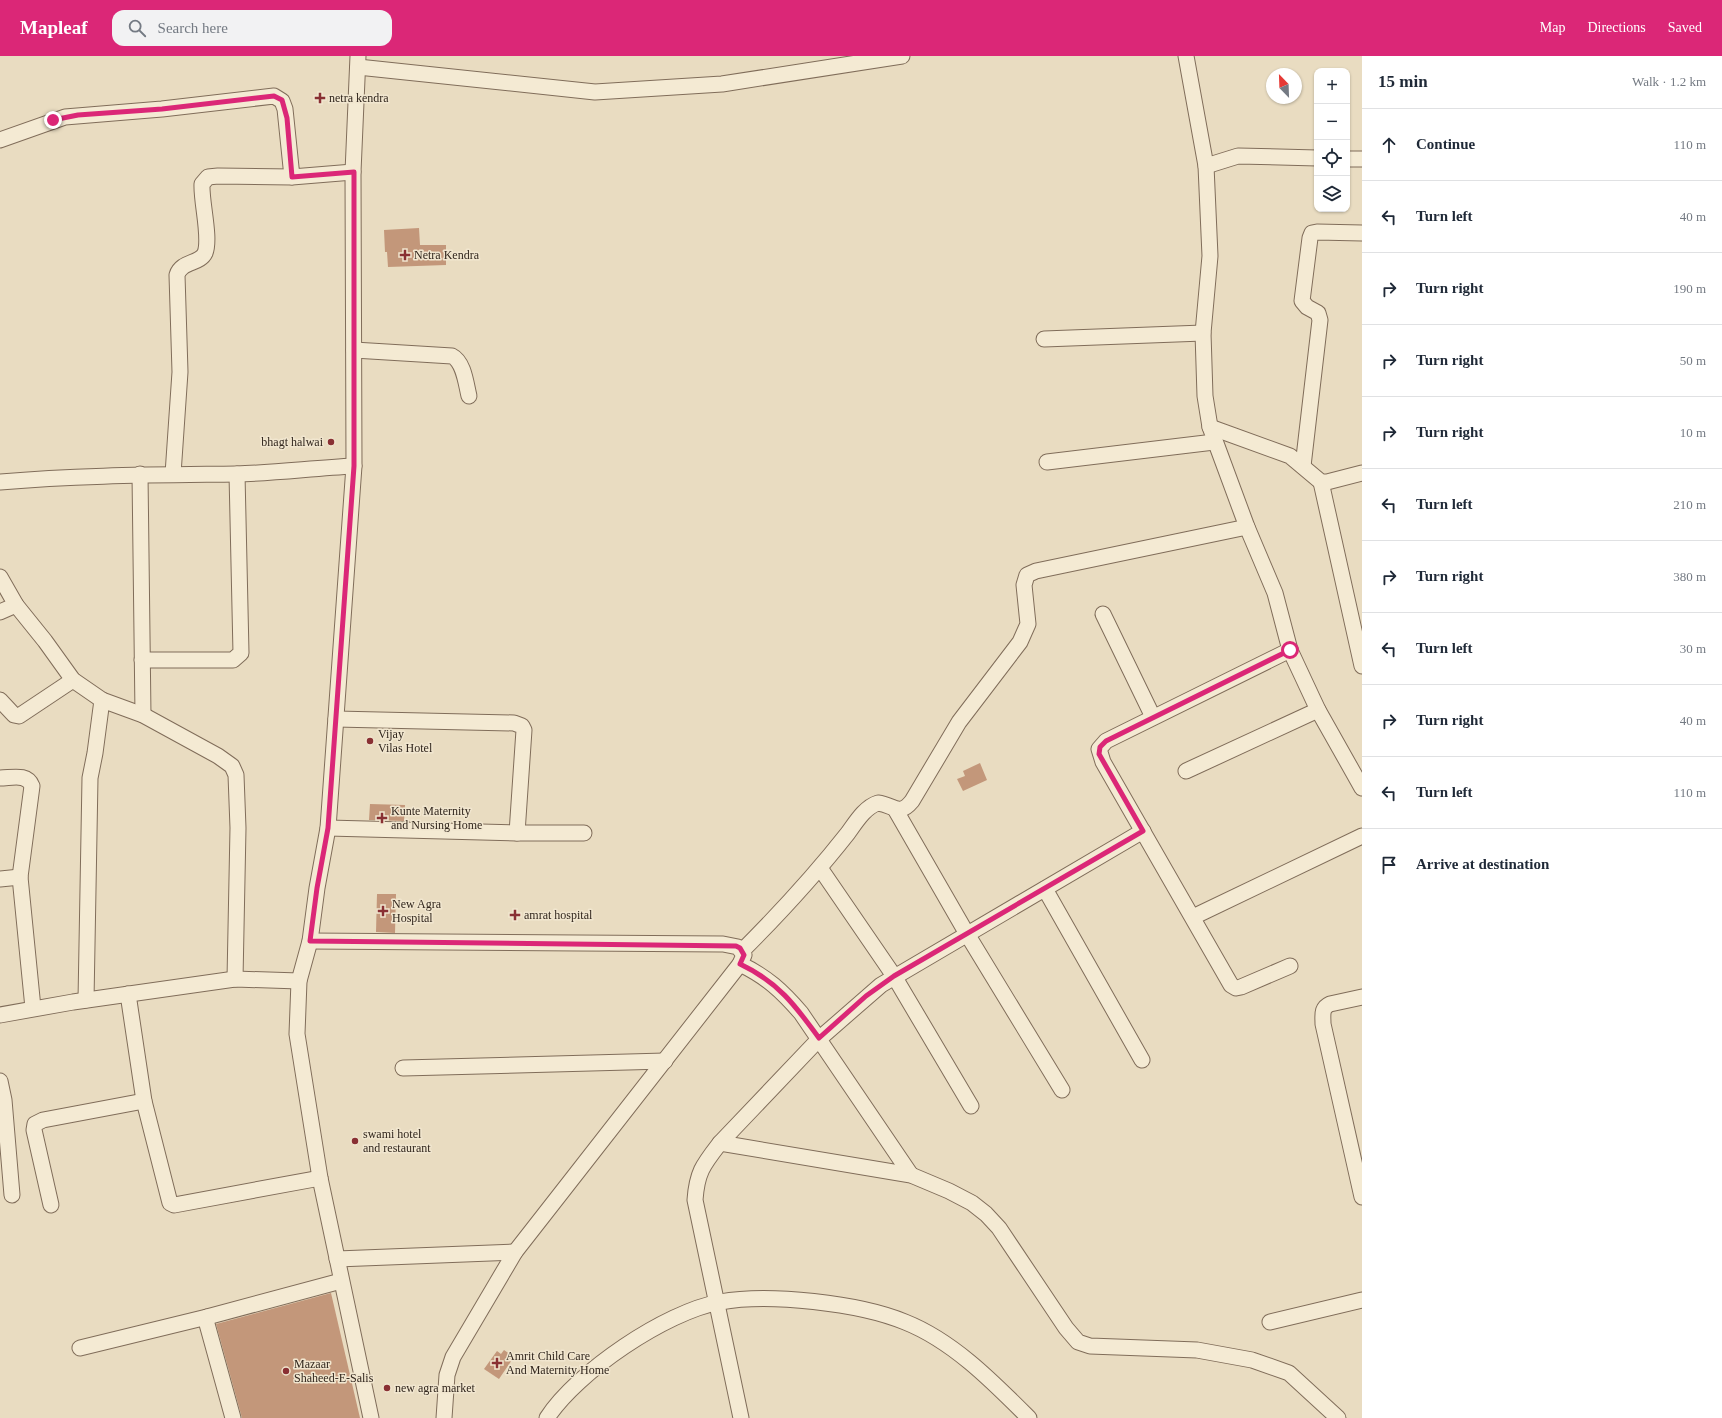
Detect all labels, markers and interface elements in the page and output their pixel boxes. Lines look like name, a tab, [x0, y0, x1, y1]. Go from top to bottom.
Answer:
search box	[112, 10, 392, 46]
text: Mapleaf	[20, 17, 88, 38]
icon: search	[126, 17, 148, 39]
text: Search here	[158, 20, 228, 36]
text: Map	[1540, 20, 1565, 35]
text: Directions	[1587, 20, 1646, 35]
text: Saved	[1668, 20, 1702, 35]
north arrow	[1266, 68, 1302, 104]
map controls	[1314, 68, 1350, 212]
button: +	[1314, 68, 1350, 104]
text: 15 min	[1378, 72, 1428, 91]
text: Walk · 1.2 km	[1632, 74, 1706, 89]
place label: netra kendra	[329, 91, 389, 105]
marker: netra kendra	[314, 92, 326, 104]
button: −	[1314, 104, 1350, 140]
route end	[44, 111, 62, 129]
icon: ahead	[1378, 134, 1400, 156]
text: Continue	[1416, 136, 1475, 152]
text: 110 m	[1674, 137, 1706, 152]
button: locate	[1314, 140, 1350, 176]
button: layers	[1314, 176, 1350, 212]
icon: left	[1378, 206, 1400, 228]
text: Turn left	[1416, 208, 1473, 224]
text: 40 m	[1680, 209, 1706, 224]
place label: Netra Kendra	[414, 248, 480, 262]
marker: Netra Kendra	[399, 249, 411, 261]
icon: right	[1378, 278, 1400, 300]
text: Turn right	[1416, 280, 1483, 296]
text: 190 m	[1673, 281, 1706, 296]
icon: right	[1378, 350, 1400, 372]
text: Turn right	[1416, 352, 1483, 368]
text: 50 m	[1680, 353, 1706, 368]
icon: right	[1378, 422, 1400, 444]
text: Turn right	[1416, 424, 1483, 440]
text: 10 m	[1680, 425, 1706, 440]
place label: bhagt halwai	[261, 435, 324, 449]
marker: bhagt halwai	[326, 437, 336, 447]
icon: left	[1378, 494, 1400, 516]
text: Turn left	[1416, 496, 1473, 512]
text: 210 m	[1673, 497, 1706, 512]
icon: right	[1378, 566, 1400, 588]
text: Turn right	[1416, 568, 1483, 584]
text: 380 m	[1673, 569, 1706, 584]
icon: left	[1378, 638, 1400, 660]
text: Turn left	[1416, 640, 1473, 656]
route start	[1281, 641, 1299, 659]
text: 30 m	[1680, 641, 1706, 656]
icon: right	[1378, 710, 1400, 732]
text: Turn right	[1416, 712, 1483, 728]
text: 40 m	[1680, 713, 1706, 728]
place label: Vijay Vilas Hotel	[378, 727, 433, 755]
marker: Vijay Vilas Hotel	[365, 736, 375, 746]
icon: left	[1378, 782, 1400, 804]
text: Turn left	[1416, 784, 1473, 800]
text: 110 m	[1674, 785, 1706, 800]
place label: Kunte Maternity and Nursing Home	[391, 804, 482, 832]
marker: Kunte Maternity and Nursing Home	[376, 812, 388, 824]
icon: arrive	[1378, 854, 1400, 876]
text: Arrive at destination	[1416, 856, 1549, 872]
place label: New Agra Hospital	[392, 897, 442, 925]
marker: New Agra Hospital	[377, 905, 389, 917]
place label: amrat hospital	[524, 908, 593, 922]
marker: amrat hospital	[509, 909, 521, 921]
place label: swami hotel and restaurant	[363, 1127, 431, 1155]
marker: swami hotel and restaurant	[350, 1136, 360, 1146]
place label: Amrit Child Care And Maternity Home	[506, 1349, 609, 1377]
place label: Mazaar Shaheed-E-Salis	[294, 1357, 374, 1385]
marker: Amrit Child Care And Maternity Home	[491, 1357, 503, 1369]
marker: Mazaar Shaheed-E-Salis	[281, 1366, 291, 1376]
place label: new agra market	[395, 1381, 476, 1395]
marker: new agra market	[382, 1383, 392, 1393]

